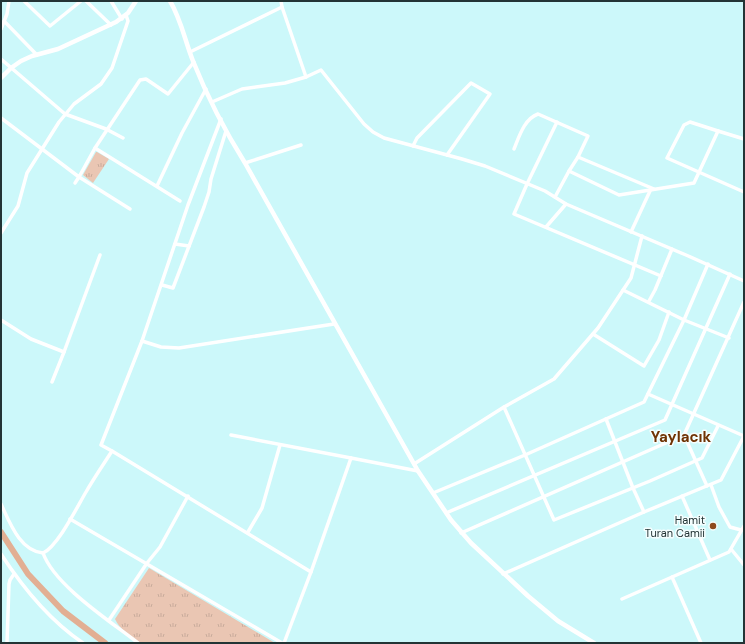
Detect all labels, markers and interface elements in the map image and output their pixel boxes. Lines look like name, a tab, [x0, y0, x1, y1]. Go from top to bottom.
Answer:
district label: Yaylacık	[651, 427, 712, 447]
place label: Hamit Turan Camii	[645, 513, 705, 540]
marker: Hamit Turan Camii	[708, 521, 718, 531]

